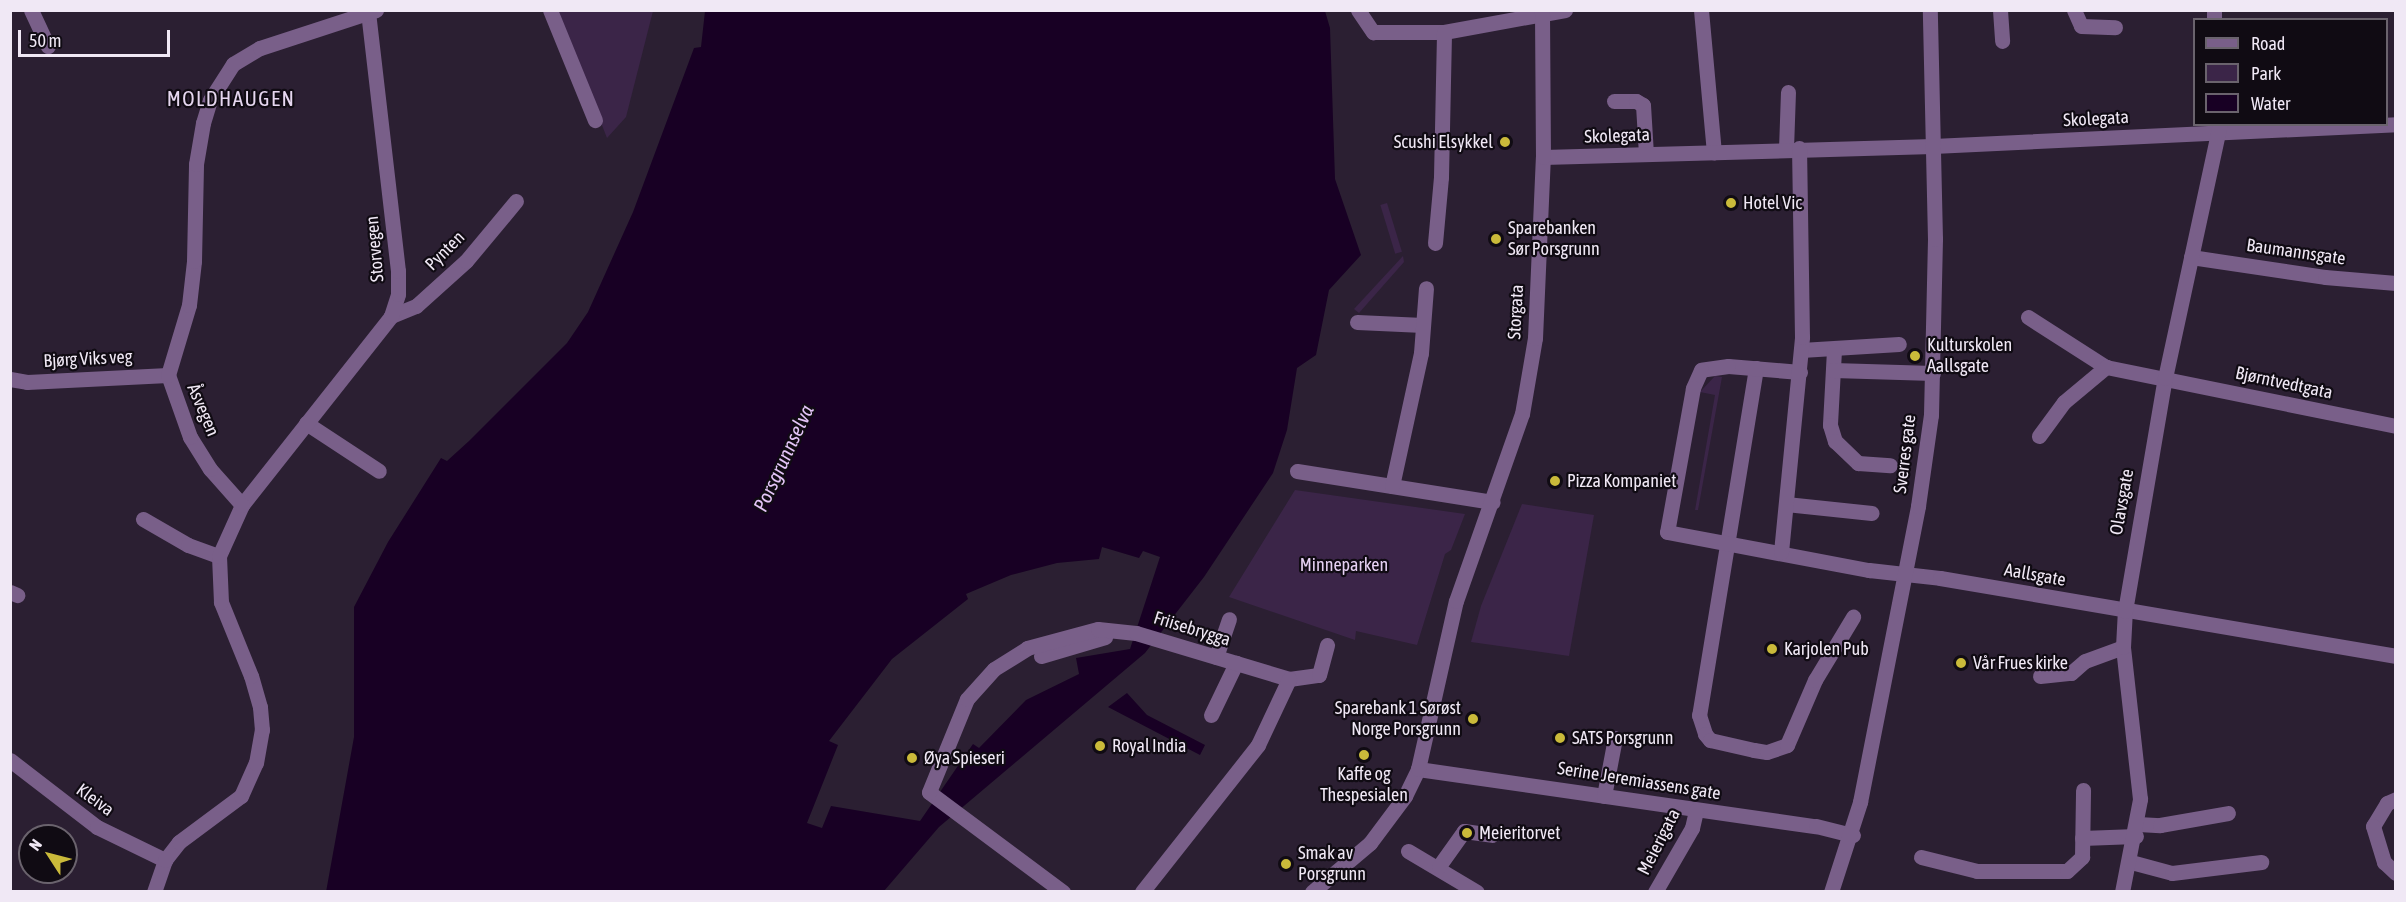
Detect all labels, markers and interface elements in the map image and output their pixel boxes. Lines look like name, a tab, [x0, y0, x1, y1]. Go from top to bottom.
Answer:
scale bar	[21, 18, 172, 56]
legend	[2193, 18, 2388, 126]
text: 50 m	[29, 30, 61, 51]
text: Road	[2251, 33, 2285, 54]
text: Park	[2251, 63, 2281, 84]
district label: MOLDHAUGEN	[167, 85, 295, 111]
text: Water	[2251, 93, 2290, 114]
street label: Skolegata	[2063, 106, 2129, 132]
street label: Skolegata	[1584, 124, 1650, 148]
place label: Scushi Elsykkel	[1394, 131, 1493, 153]
marker: Scushi Elsykkel	[1498, 135, 1512, 149]
place label: Hotel Vic	[1743, 192, 1802, 214]
marker: Hotel Vic	[1724, 196, 1738, 210]
street label: Storvegen	[361, 215, 389, 283]
place label: Sparebanken Sør Porsgrunn	[1508, 218, 1600, 260]
street label: Pynten	[421, 227, 469, 275]
marker: Sparebanken Sør Porsgrunn	[1489, 232, 1503, 246]
street label: Baumannsgate	[2245, 234, 2347, 270]
street label: Storgata	[1504, 284, 1528, 340]
place label: Kulturskolen Aallsgate	[1927, 335, 2012, 378]
street label: Bjørg Viks veg	[43, 346, 133, 372]
marker: Kulturskolen Aallsgate	[1908, 349, 1922, 363]
street label: Bjørntvedtgata	[2233, 362, 2335, 404]
street label: Åsvegen	[182, 381, 224, 439]
water label: Porsgrunnselva	[748, 401, 818, 515]
street label: Sverres gate	[1889, 413, 1921, 495]
street label: Olavsgate	[2106, 467, 2138, 537]
place label: Pizza Kompaniet	[1567, 470, 1676, 492]
marker: Pizza Kompaniet	[1548, 474, 1562, 488]
park label: Minneparken	[1300, 554, 1388, 576]
street label: Aallsgate	[2003, 559, 2067, 591]
street label: Friisebrygga	[1151, 607, 1233, 651]
place label: Karjolen Pub	[1784, 638, 1869, 660]
marker: Karjolen Pub	[1765, 642, 1779, 656]
place label: Vår Frues kirke	[1973, 652, 2068, 674]
marker: Vår Frues kirke	[1954, 656, 1968, 670]
place label: Sparebank 1 Sørøst Norge Porsgrunn	[1335, 698, 1461, 740]
marker: Sparebank 1 Sørøst Norge Porsgrunn	[1466, 712, 1480, 726]
place label: SATS Porsgrunn	[1572, 727, 1674, 749]
marker: SATS Porsgrunn	[1553, 731, 1567, 745]
place label: Royal India	[1112, 735, 1186, 757]
marker: Royal India	[1093, 739, 1107, 753]
place label: Øya Spieseri	[924, 747, 1005, 769]
marker: Kaffe og Thespesialen	[1357, 748, 1371, 762]
marker: Øya Spieseri	[905, 751, 919, 765]
street label: Serine Jeremiassens gate	[1556, 757, 1722, 805]
place label: Kaffe og Thespesialen	[1320, 764, 1408, 806]
street label: Kleiva	[72, 779, 118, 821]
street label: Meierigata	[1633, 805, 1685, 879]
place label: Meieritorvet	[1479, 822, 1560, 844]
north arrow	[18, 824, 78, 884]
marker: Meieritorvet	[1460, 826, 1474, 840]
text: N	[25, 835, 45, 854]
place label: Smak av Porsgrunn	[1298, 843, 1366, 886]
marker: Smak av Porsgrunn	[1279, 857, 1293, 871]

